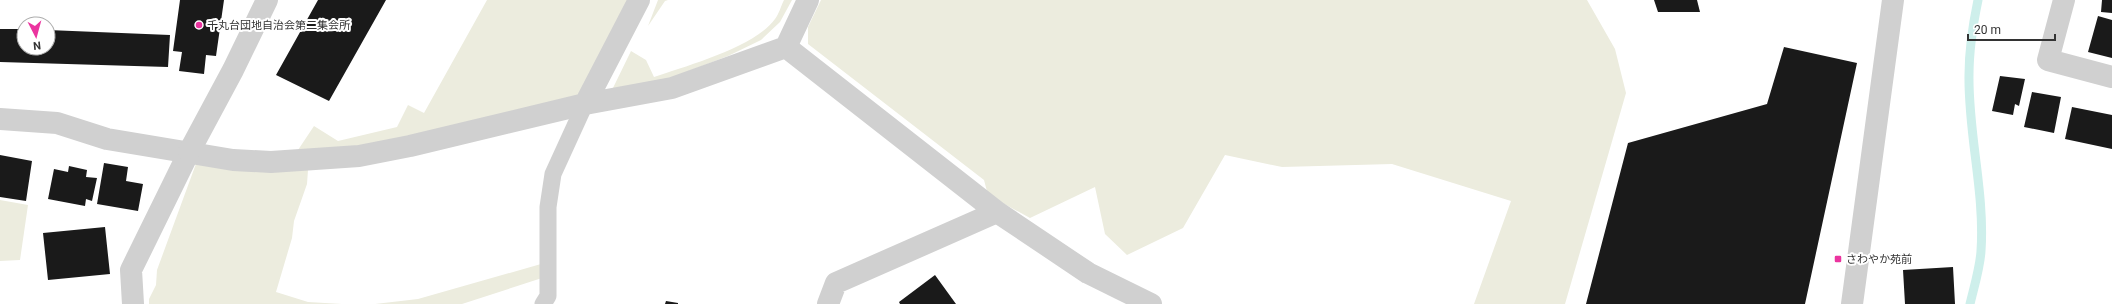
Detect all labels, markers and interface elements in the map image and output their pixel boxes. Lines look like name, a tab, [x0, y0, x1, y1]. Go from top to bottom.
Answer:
north arrow	[16, 16, 56, 56]
scale bar	[1968, 16, 2055, 42]
place label: 千丸台団地自治会第二集会所	[207, 19, 351, 32]
marker: 千丸台団地自治会第二集会所	[194, 20, 204, 30]
text: 20 m	[1974, 23, 2001, 37]
text: N	[32, 39, 42, 52]
place label: さわやか苑前	[1846, 253, 1912, 266]
marker: さわやか苑前	[1833, 254, 1843, 264]

